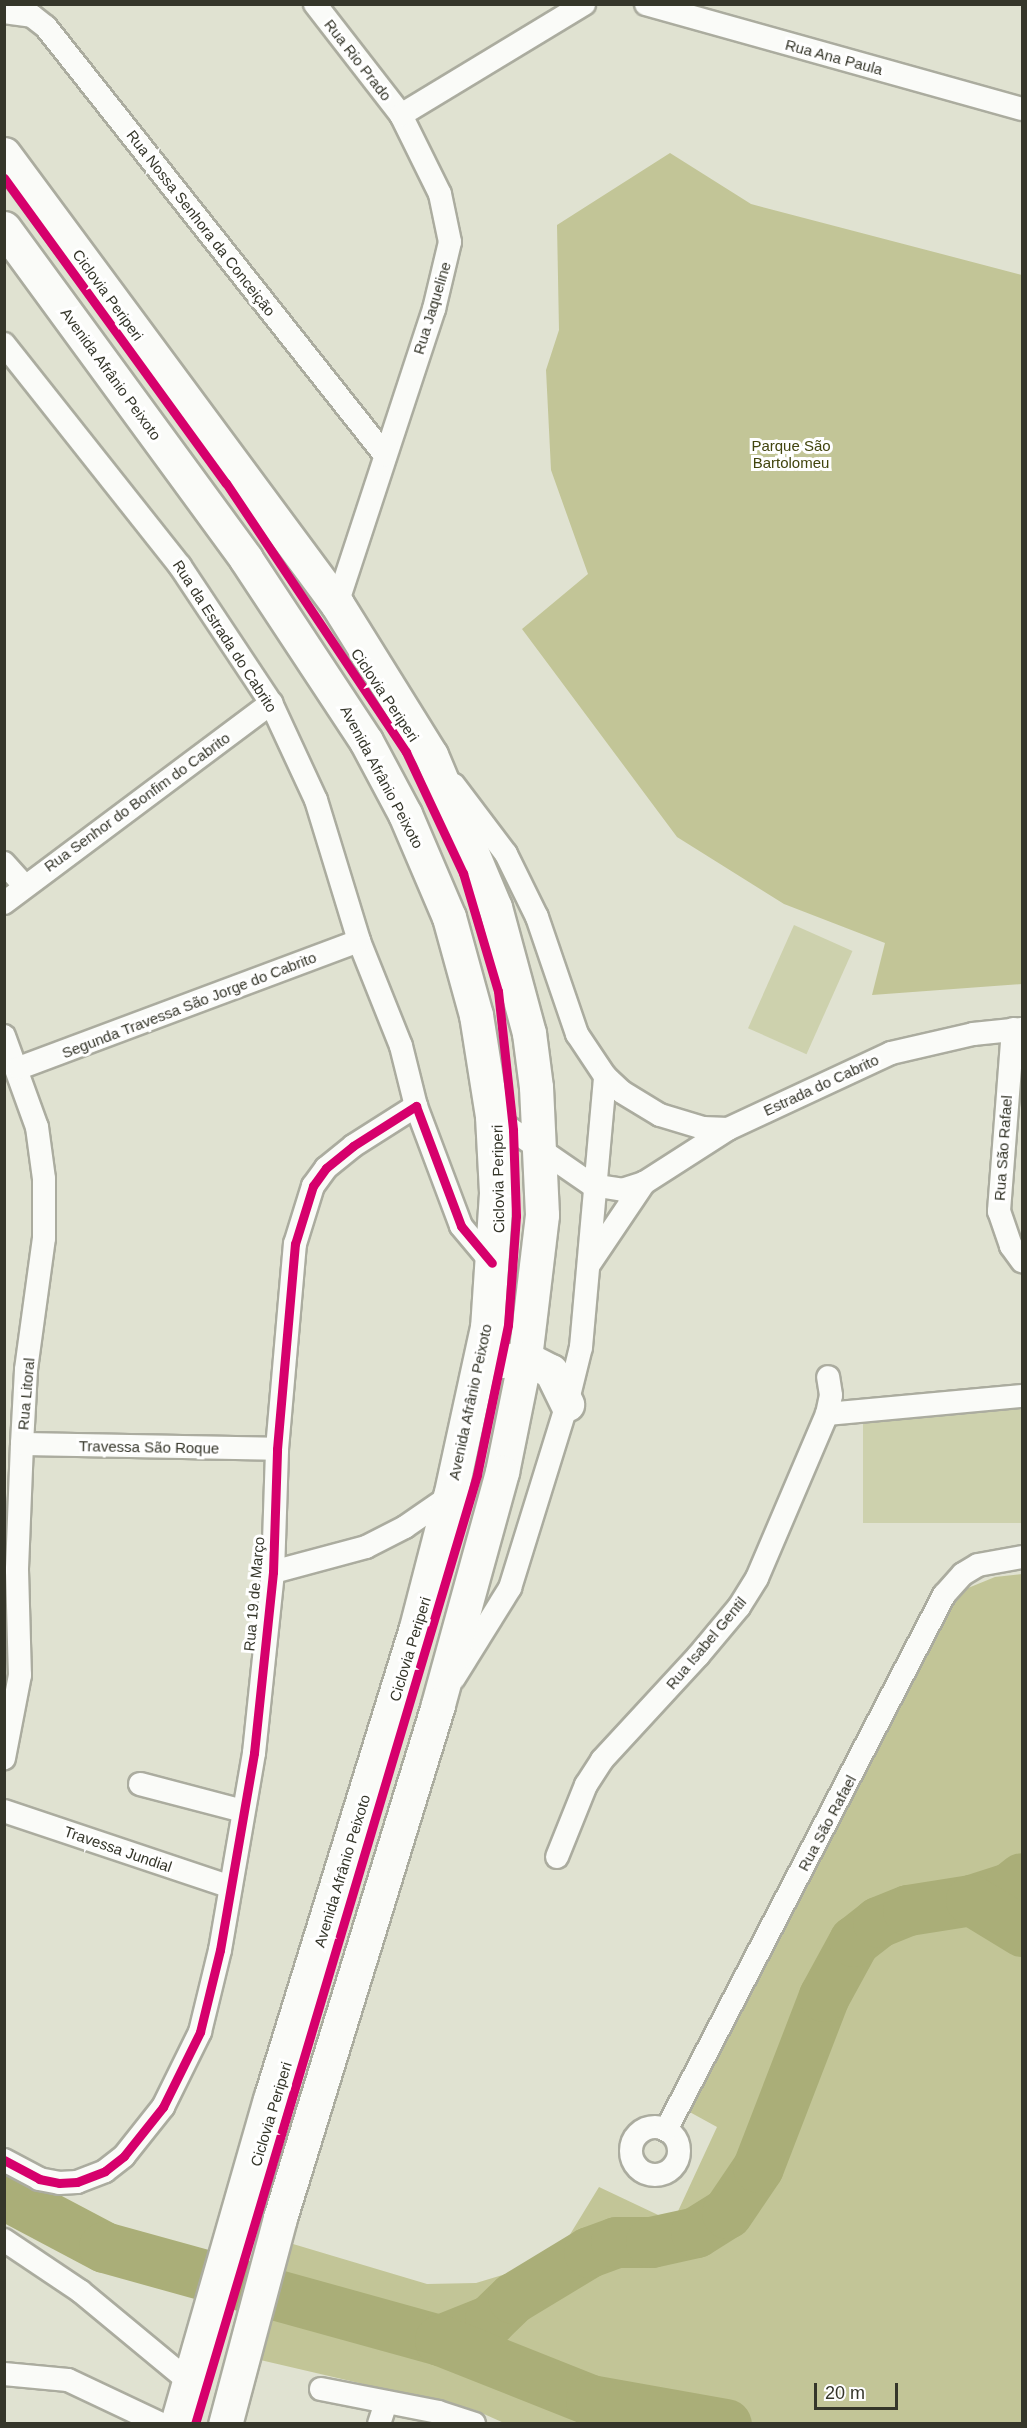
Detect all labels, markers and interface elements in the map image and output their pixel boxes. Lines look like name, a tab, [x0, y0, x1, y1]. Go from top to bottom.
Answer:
street label: Rua Rio Prado	[321, 16, 395, 104]
street label: Rua Ana Paula	[783, 35, 885, 79]
street label: Rua Nossa Senhora da Conceição	[123, 126, 279, 320]
street label: Ciclovia Periperi	[69, 246, 147, 344]
street label: Rua Jaqueline	[409, 260, 455, 356]
street label: Avenida Afrânio Peixoto	[57, 304, 165, 444]
park label: Parque São Bartolomeu	[751, 436, 831, 471]
street label: Rua da Estrada do Cabrito	[169, 557, 281, 715]
street label: Ciclovia Periperi	[347, 645, 423, 745]
street label: Avenida Afrânio Peixoto	[337, 702, 427, 852]
street label: Rua Senhor do Bonfim do Cabrito	[41, 729, 233, 875]
street label: Segunda Travessa São Jorge do Cabrito	[59, 948, 319, 1062]
street label: Estrada do Cabrito	[761, 1050, 881, 1120]
street label: Rua São Rafael	[990, 1095, 1016, 1201]
street label: Ciclovia Periperi	[488, 1125, 508, 1233]
street label: Avenida Afrânio Peixoto	[445, 1322, 495, 1482]
street label: Rua Litoral	[14, 1357, 38, 1431]
street label: Travessa São Roque	[79, 1437, 219, 1457]
street label: Rua 19 de Março	[240, 1536, 268, 1652]
street label: Rua Isabel Gentil	[662, 1593, 750, 1693]
street label: Ciclovia Periperi	[386, 1595, 434, 1703]
street label: Rua São Rafael	[794, 1772, 860, 1874]
street label: Avenida Afrânio Peixoto	[310, 1792, 374, 1950]
street label: Travessa Jundial	[62, 1822, 174, 1876]
street label: Ciclovia Periperi	[247, 2060, 295, 2168]
scale bar	[817, 2371, 901, 2409]
text: 20 m	[825, 2383, 865, 2403]

